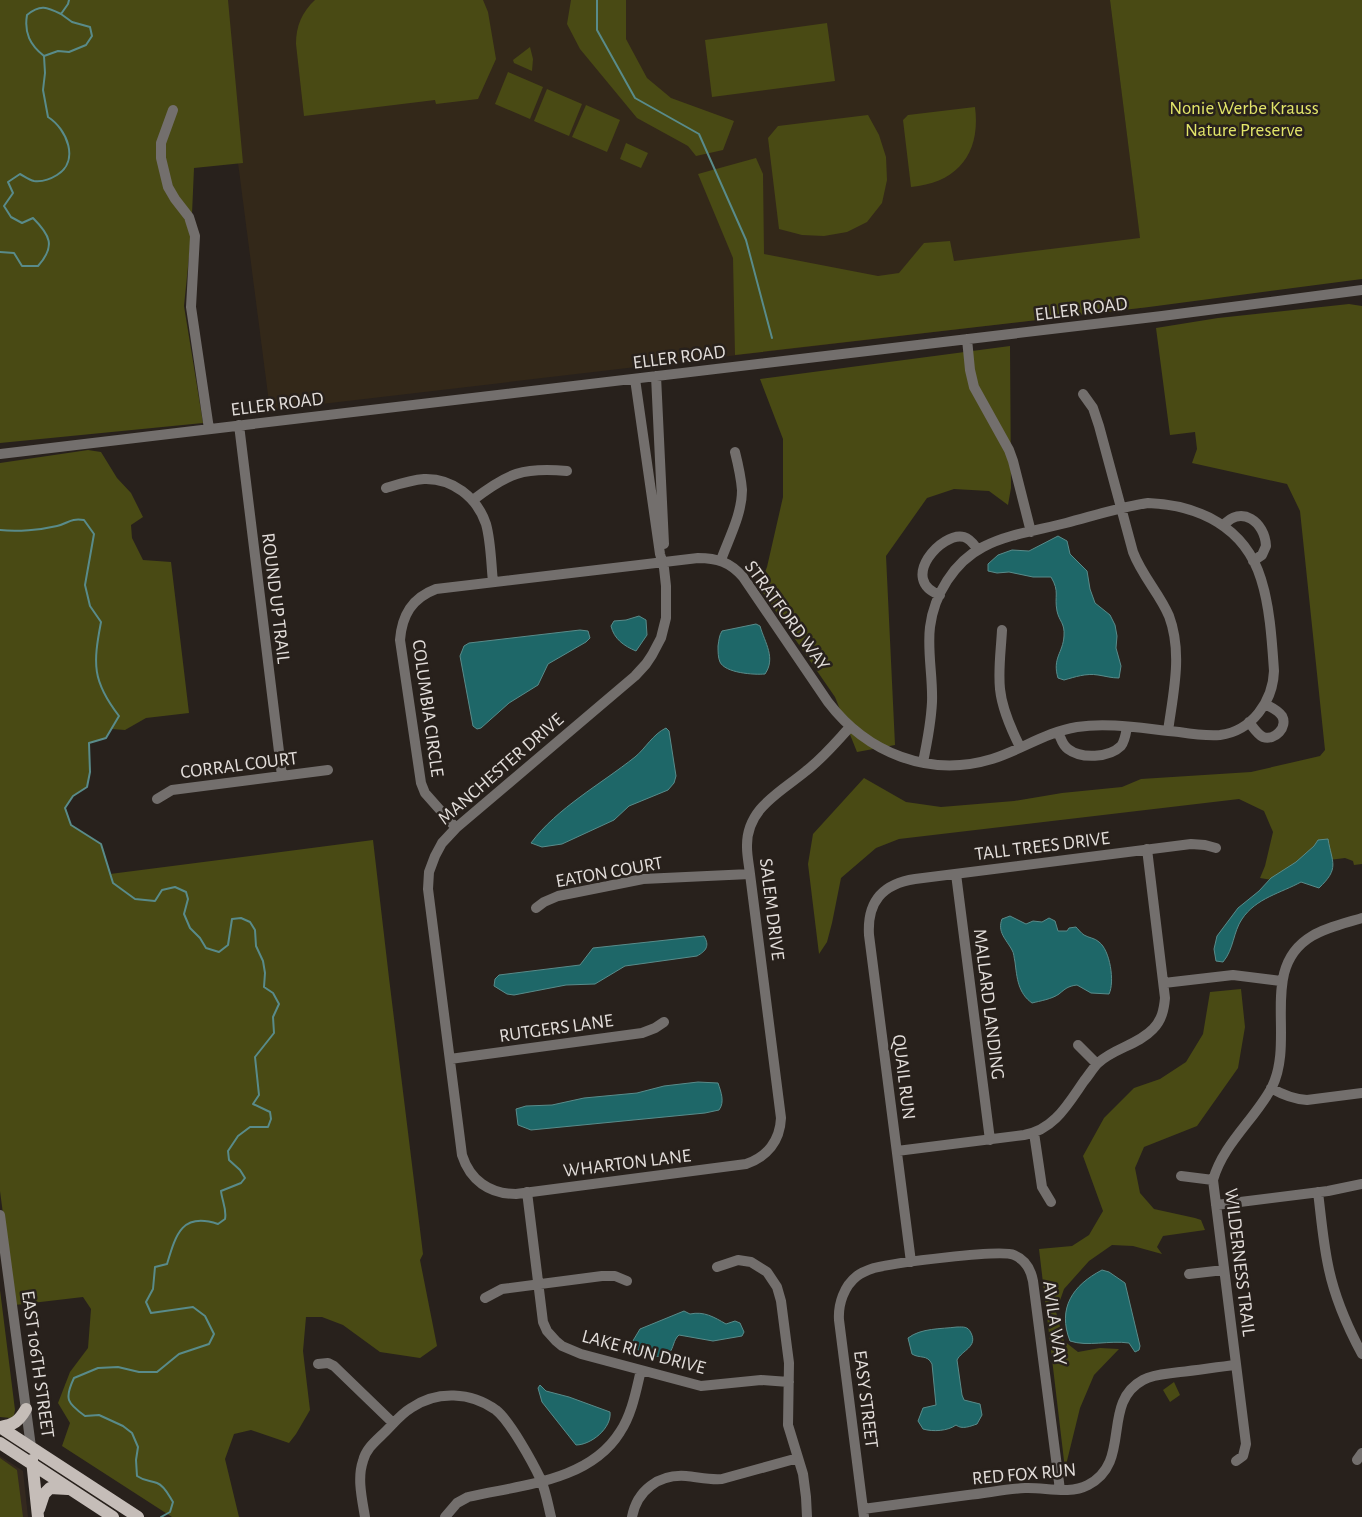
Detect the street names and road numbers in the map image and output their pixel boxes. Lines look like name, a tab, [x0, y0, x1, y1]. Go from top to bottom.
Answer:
street label: ELLER ROAD	[1034, 294, 1129, 325]
street label: ELLER ROAD	[632, 342, 727, 373]
street label: ELLER ROAD	[230, 389, 325, 420]
street label: ROUND UP TRAIL	[258, 532, 293, 665]
street label: STRATFORD WAY	[741, 557, 833, 674]
street label: COLUMBIA CIRCLE	[408, 638, 447, 778]
street label: MANCHESTER DRIVE	[435, 710, 567, 828]
street label: CORRAL COURT	[179, 749, 299, 782]
street label: TALL TREES DRIVE	[974, 829, 1111, 864]
street label: EATON COURT	[554, 854, 664, 891]
street label: SALEM DRIVE	[756, 857, 787, 961]
street label: MALLARD LANDING	[970, 928, 1007, 1081]
street label: RUTGERS LANE	[498, 1011, 614, 1046]
street label: QUAIL RUN	[889, 1033, 918, 1121]
street label: WHARTON LANE	[562, 1146, 692, 1181]
street label: WILDERNESS TRAIL	[1221, 1187, 1258, 1337]
street label: AVILA WAY	[1039, 1280, 1070, 1367]
street label: EAST 106TH STREET	[18, 1289, 57, 1439]
street label: LAKE RUN DRIVE	[580, 1327, 708, 1378]
street label: EASY STREET	[850, 1349, 881, 1449]
street label: RED FOX RUN	[971, 1460, 1077, 1489]

